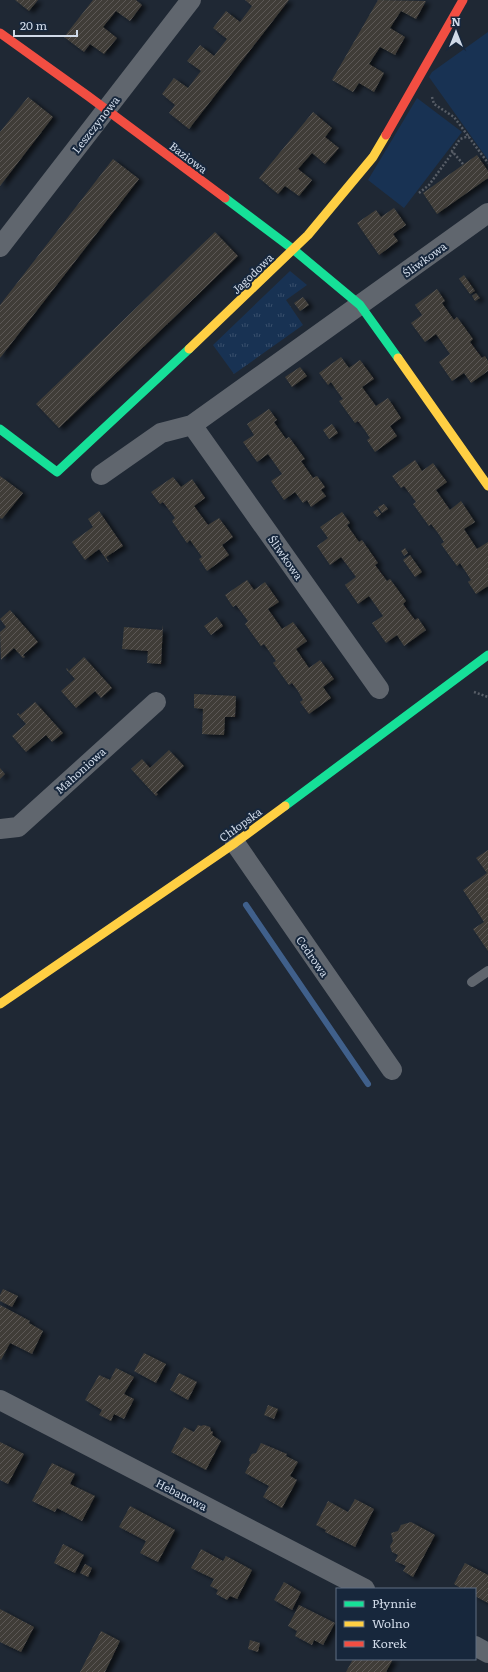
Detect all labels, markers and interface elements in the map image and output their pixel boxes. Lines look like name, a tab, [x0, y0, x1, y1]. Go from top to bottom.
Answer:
scale bar	[14, 12, 77, 38]
north arrow	[436, 12, 476, 52]
text: N	[451, 13, 461, 29]
text: 20 m	[20, 16, 47, 34]
street label: Leszczynowa	[68, 92, 123, 156]
street label: Baziowa	[167, 137, 211, 177]
street label: Śliwkowa	[399, 237, 449, 281]
street label: Jagodowa	[228, 249, 276, 297]
street label: Śliwkowa	[265, 531, 307, 583]
street label: Mahoniowa	[51, 743, 109, 797]
street label: Chłopska	[215, 803, 265, 845]
street label: Cedrowa	[293, 932, 333, 980]
street label: Hebanowa	[153, 1474, 211, 1514]
legend	[336, 1588, 476, 1660]
text: Płynnie	[372, 1594, 416, 1612]
text: Wolno	[372, 1614, 410, 1632]
text: Korek	[372, 1634, 407, 1652]

